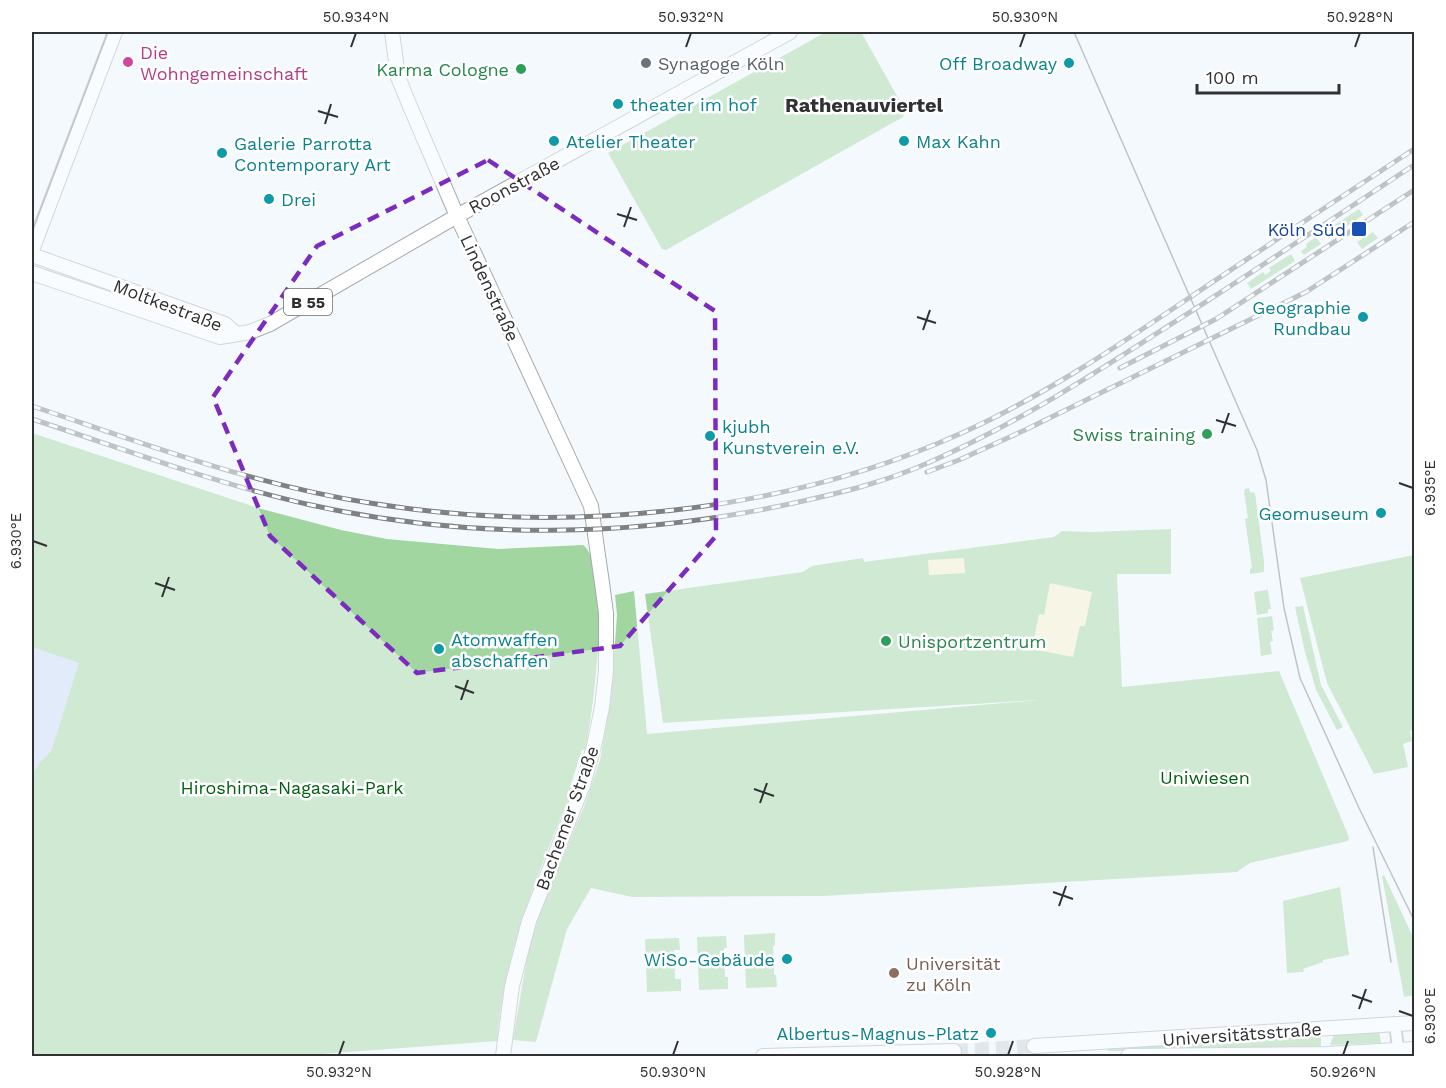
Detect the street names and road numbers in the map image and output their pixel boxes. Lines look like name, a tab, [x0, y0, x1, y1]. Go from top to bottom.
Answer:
street label: Roonstraße	[465, 152, 563, 218]
street label: Lindenstraße	[456, 231, 524, 345]
street label: Moltkestraße	[111, 275, 225, 335]
road number: B 55	[284, 289, 332, 315]
street label: Bachemer Straße	[531, 743, 603, 893]
street label: Universitätsstraße	[1162, 1018, 1322, 1050]

